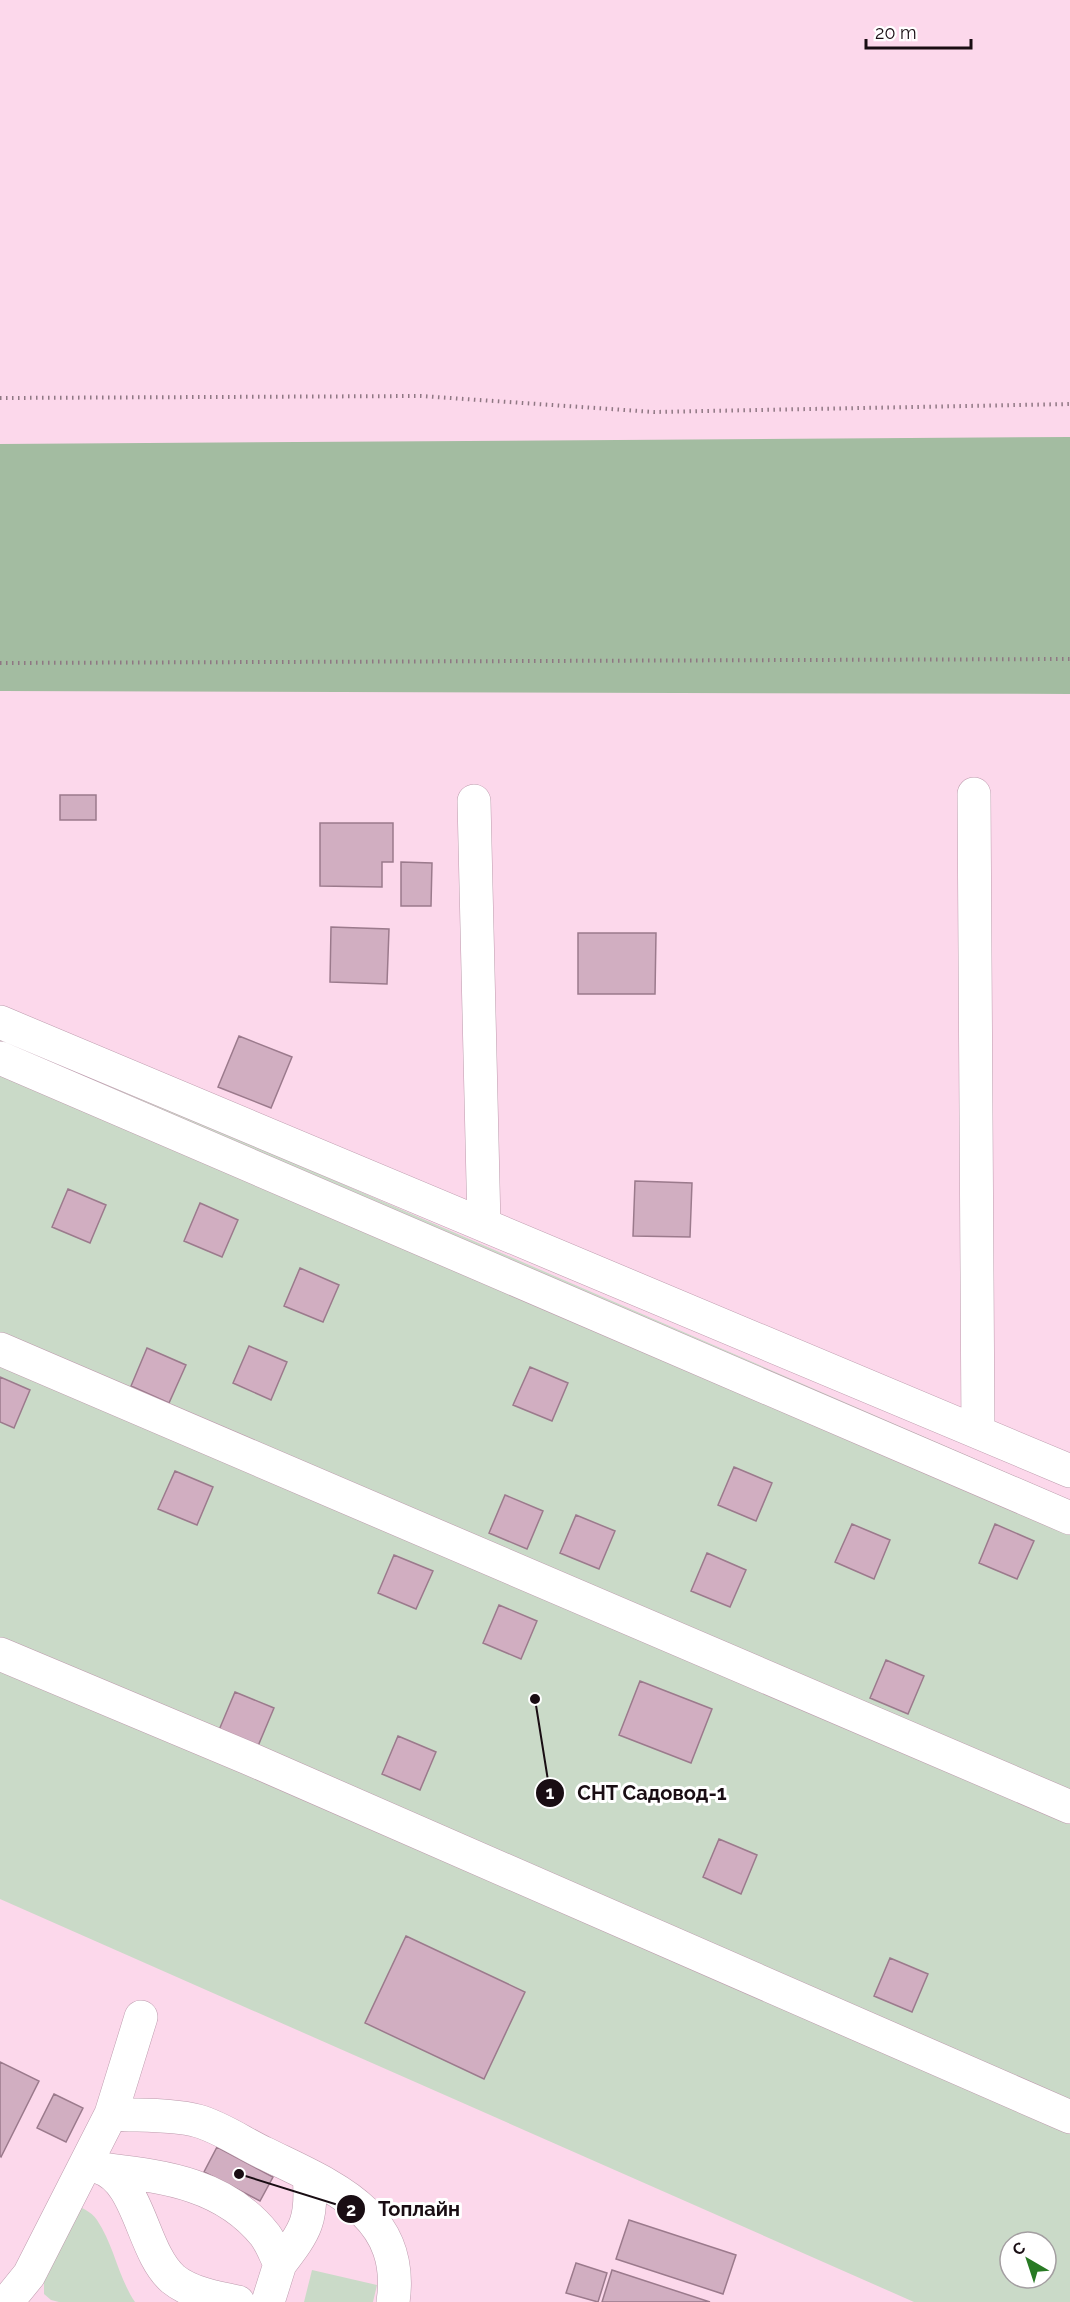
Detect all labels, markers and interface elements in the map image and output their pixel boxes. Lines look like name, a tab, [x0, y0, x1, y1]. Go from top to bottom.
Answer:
scale bar	[866, 12, 971, 50]
text: 20 m	[875, 22, 917, 43]
callout: СНТ Садовод-1	[535, 1774, 739, 1812]
text: СНТ Садовод-1	[577, 1781, 727, 1805]
text: 1	[546, 1782, 555, 1803]
callout: Топлайн	[336, 2190, 472, 2228]
text: Топлайн	[378, 2197, 460, 2221]
text: 2	[346, 2199, 356, 2220]
north arrow	[998, 2230, 1058, 2290]
text: С	[1009, 2238, 1029, 2260]

